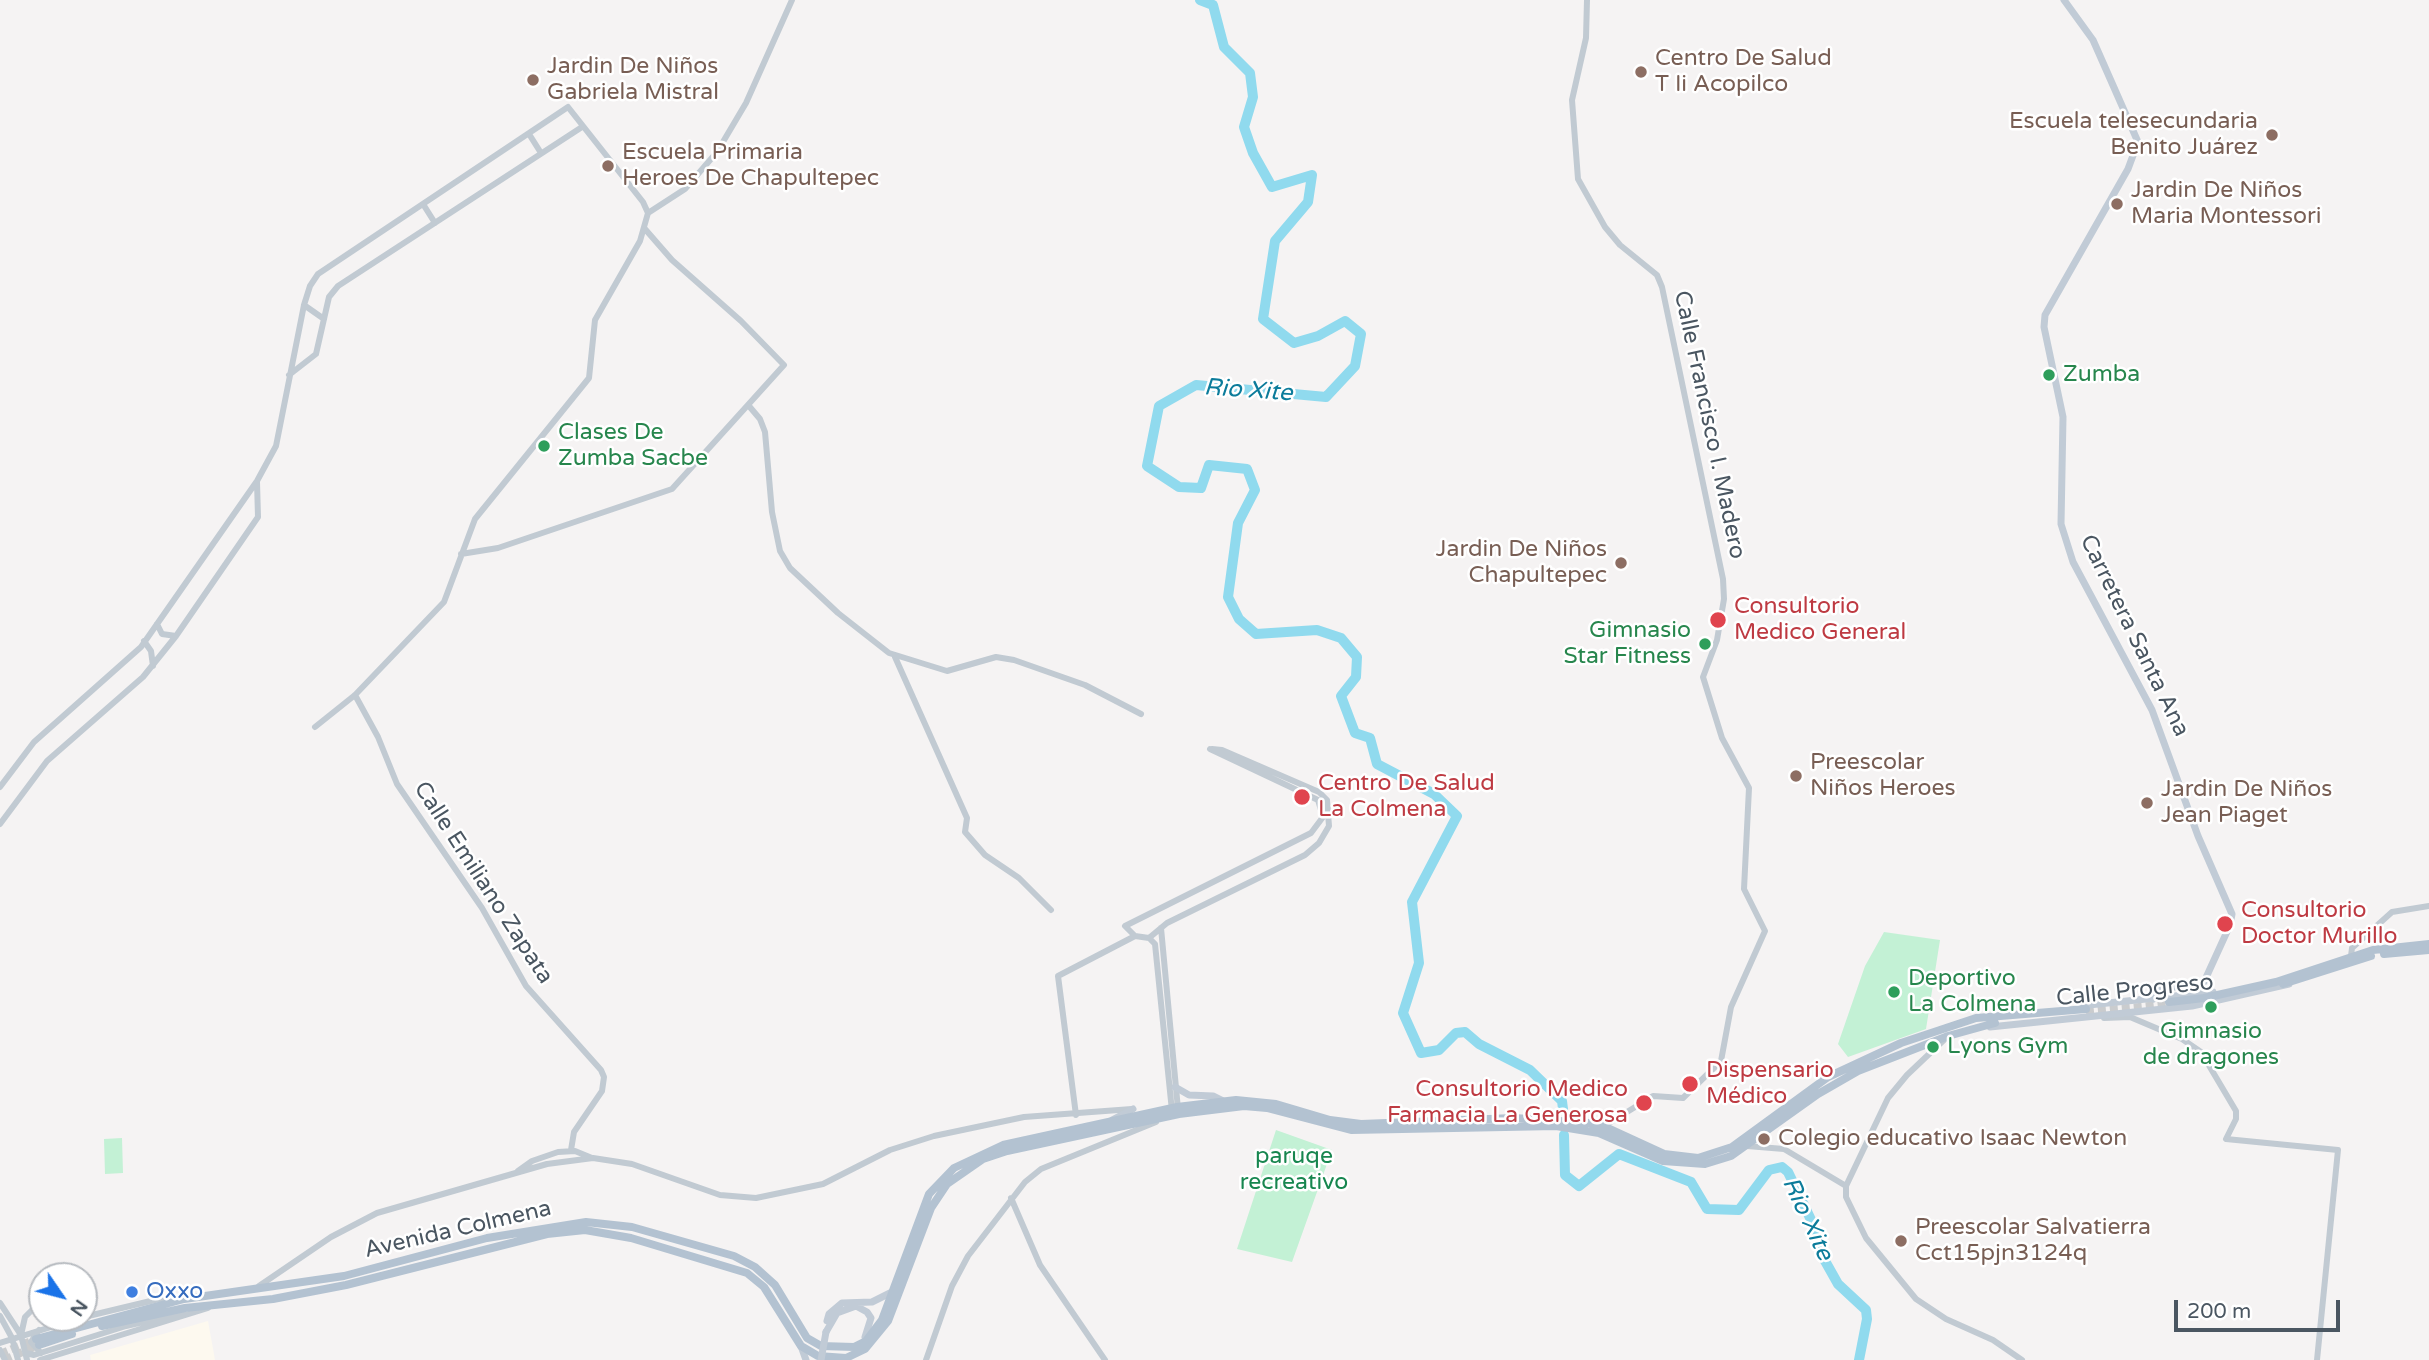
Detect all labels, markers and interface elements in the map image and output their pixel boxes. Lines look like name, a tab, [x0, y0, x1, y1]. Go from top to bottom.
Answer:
place label: Centro De Salud T Ii Acopilco	[1655, 45, 1832, 99]
place label: Jardin De Niños Gabriela Mistral	[547, 53, 719, 107]
marker: Centro De Salud T Ii Acopilco	[1633, 64, 1649, 80]
marker: Jardin De Niños Gabriela Mistral	[525, 72, 541, 88]
place label: Escuela telesecundaria Benito Juárez	[2009, 108, 2258, 162]
marker: Escuela telesecundaria Benito Juárez	[2264, 127, 2280, 143]
place label: Escuela Primaria Heroes De Chapultepec	[622, 139, 879, 193]
marker: Escuela Primaria Heroes De Chapultepec	[600, 158, 616, 174]
place label: Jardin De Niños Maria Montessori	[2131, 177, 2321, 231]
marker: Jardin De Niños Maria Montessori	[2109, 196, 2125, 212]
street label: Calle Francisco I. Madero	[1667, 288, 1751, 562]
place label: Zumba	[2063, 361, 2140, 389]
marker: Zumba	[2041, 367, 2057, 383]
water label: Rio Xite	[1203, 374, 1293, 408]
place label: Clases De Zumba Sacbe	[558, 419, 708, 473]
marker: Clases De Zumba Sacbe	[536, 438, 552, 454]
street label: Carretera Santa Ana	[2073, 531, 2195, 741]
place label: Jardin De Niños Chapultepec	[1436, 536, 1607, 590]
marker: Jardin De Niños Chapultepec	[1613, 555, 1629, 571]
place label: Consultorio Medico General	[1734, 593, 1906, 647]
marker: Consultorio Medico General	[1708, 610, 1728, 630]
place label: Gimnasio Star Fitness	[1563, 617, 1691, 671]
marker: Gimnasio Star Fitness	[1697, 636, 1713, 652]
place label: Preescolar Niños Heroes	[1810, 749, 1956, 803]
marker: Preescolar Niños Heroes	[1788, 768, 1804, 784]
place label: Centro De Salud La Colmena	[1318, 770, 1495, 824]
place label: Jardin De Niños Jean Piaget	[2161, 776, 2332, 830]
street label: Calle Emiliano Zapata	[407, 777, 559, 989]
marker: Centro De Salud La Colmena	[1292, 787, 1312, 807]
marker: Jardin De Niños Jean Piaget	[2139, 795, 2155, 811]
place label: Consultorio Doctor Murillo	[2241, 897, 2397, 951]
marker: Consultorio Doctor Murillo	[2215, 914, 2235, 934]
place label: Deportivo La Colmena	[1908, 965, 2037, 1019]
street label: Calle Progreso	[2055, 969, 2215, 1013]
marker: Deportivo La Colmena	[1886, 984, 1902, 1000]
marker: Gimnasio de dragones	[2203, 999, 2219, 1015]
place label: Gimnasio de dragones	[2143, 1018, 2279, 1072]
place label: Lyons Gym	[1947, 1033, 2068, 1061]
marker: Lyons Gym	[1925, 1039, 1941, 1055]
place label: Dispensario Médico	[1706, 1057, 1834, 1111]
marker: Dispensario Médico	[1680, 1074, 1700, 1094]
place label: Consultorio Medico Farmacia La Generosa	[1387, 1076, 1628, 1130]
marker: Consultorio Medico Farmacia La Generosa	[1634, 1093, 1654, 1113]
place label: Colegio educativo Isaac Newton	[1778, 1125, 2127, 1153]
marker: Colegio educativo Isaac Newton	[1756, 1131, 1772, 1147]
park label: paruqe recreativo	[1240, 1143, 1348, 1197]
water label: Rio Xite	[1775, 1173, 1839, 1265]
street label: Avenida Colmena	[362, 1195, 554, 1265]
place label: Preescolar Salvatierra Cct15pjn3124q	[1915, 1214, 2151, 1268]
marker: Preescolar Salvatierra Cct15pjn3124q	[1893, 1233, 1909, 1249]
north arrow	[28, 1262, 98, 1332]
place label: Oxxo	[146, 1278, 203, 1306]
marker: Oxxo	[124, 1284, 140, 1300]
scale bar	[2177, 1286, 2343, 1330]
text: N	[65, 1295, 92, 1320]
text: 200 m	[2187, 1299, 2251, 1324]

